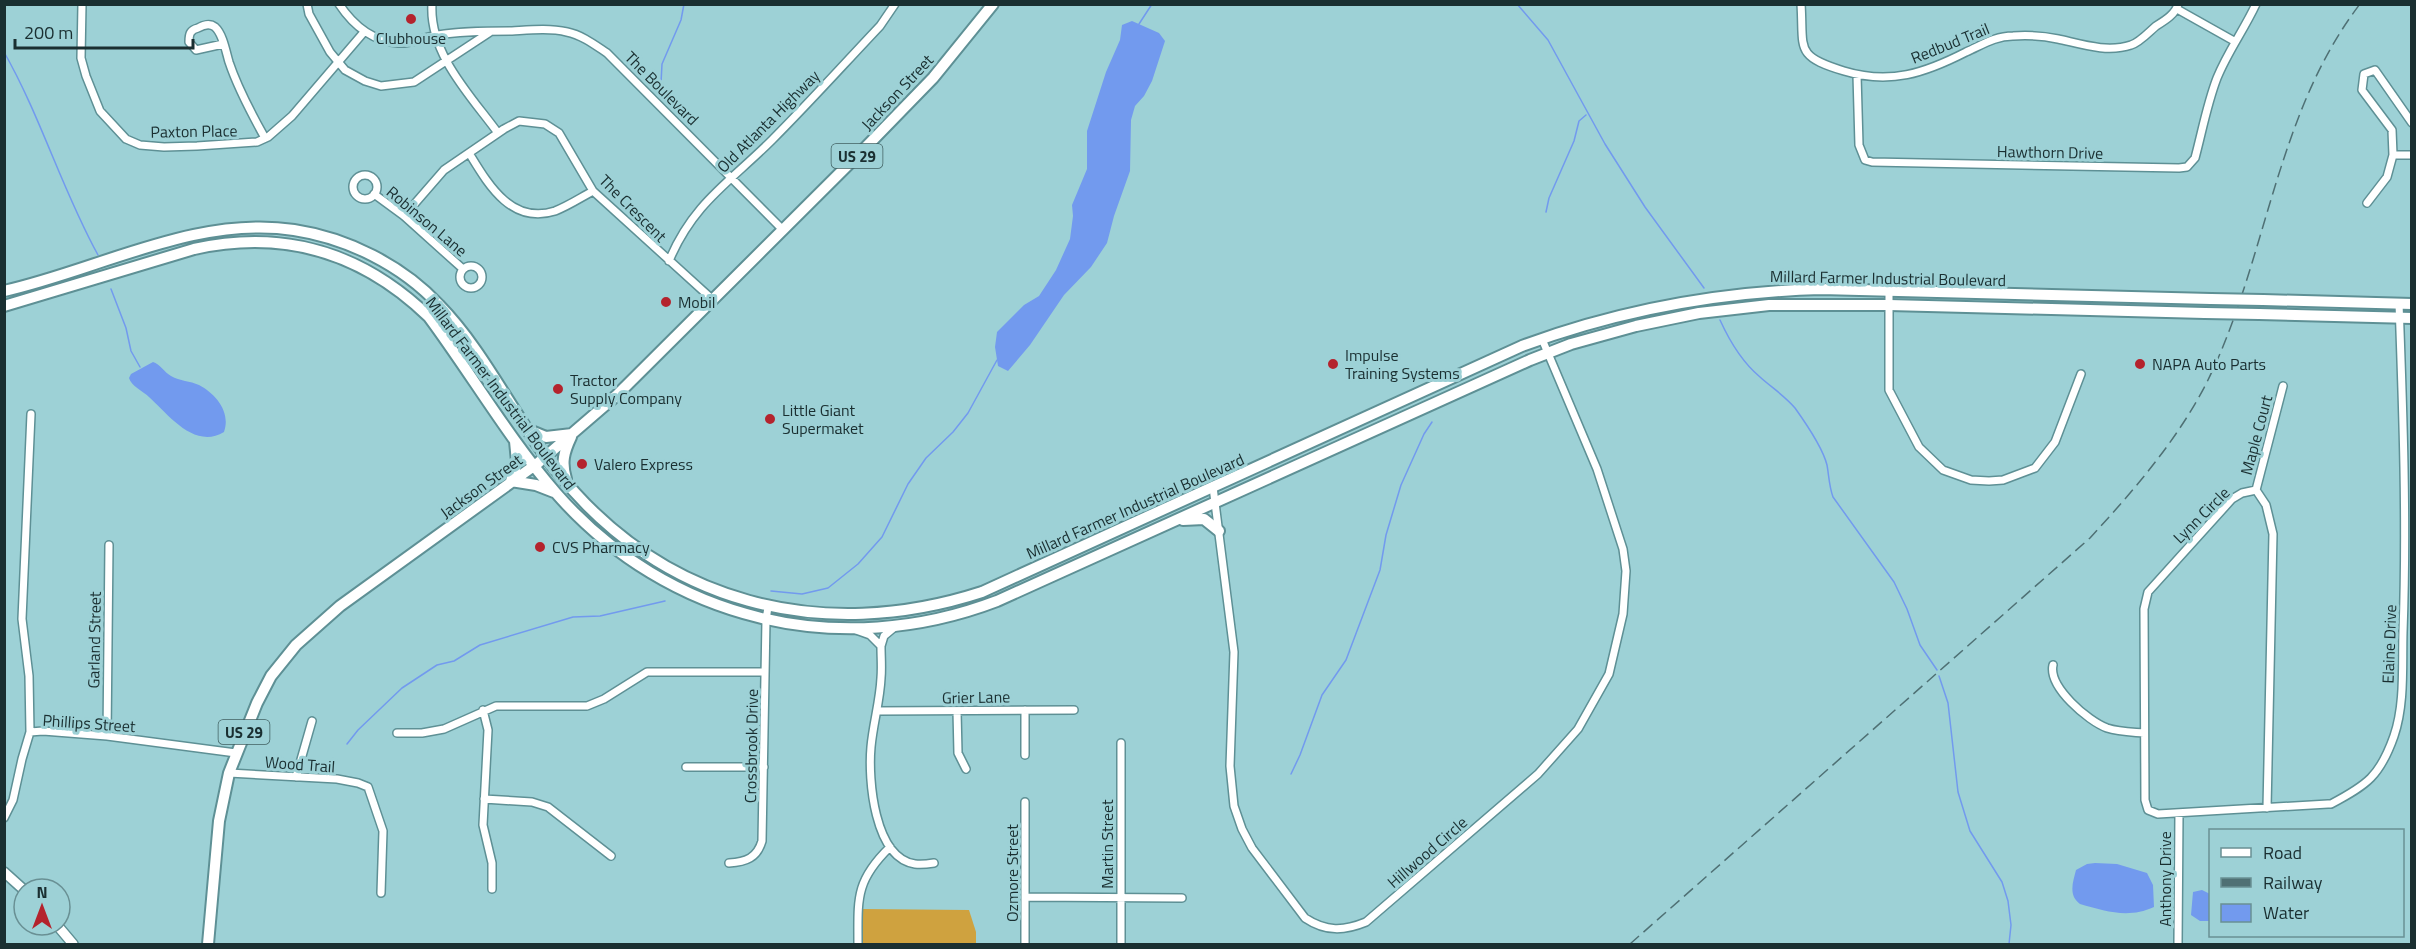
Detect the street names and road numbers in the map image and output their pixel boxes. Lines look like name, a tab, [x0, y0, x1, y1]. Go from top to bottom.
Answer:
street label: Redbud Trail	[1907, 16, 1993, 70]
street label: The Boulevard	[619, 45, 705, 131]
street label: Jackson Street	[855, 48, 939, 135]
street label: Old Atlanta Highway	[711, 64, 825, 178]
street label: Paxton Place	[150, 118, 238, 144]
street label: Hawthorn Drive	[1997, 139, 2103, 165]
road number: US 29	[832, 144, 882, 168]
street label: The Crescent	[594, 169, 673, 248]
street label: Robinson Lane	[381, 180, 473, 262]
street label: Millard Farmer Industrial Boulevard	[1770, 264, 2006, 292]
street label: Millard Farmer Industrial Boulevard	[420, 291, 582, 495]
street label: Maple Court	[2234, 392, 2278, 478]
street label: Millard Farmer Industrial Boulevard	[1022, 447, 1248, 565]
street label: Jackson Street	[435, 448, 527, 524]
street label: Lynn Circle	[2167, 481, 2235, 549]
street label: Garland Street	[81, 591, 107, 689]
street label: Elaine Drive	[2376, 604, 2402, 684]
street label: Grier Lane	[942, 684, 1010, 710]
street label: Crossbrook Drive	[738, 689, 764, 803]
street label: Phillips Street	[42, 708, 137, 738]
road number: US 29	[218, 720, 270, 744]
street label: Wood Trail	[264, 750, 336, 778]
street label: Martin Street	[1095, 799, 1119, 889]
street label: Hillwood Circle	[1382, 810, 1472, 894]
street label: Ozmore Street	[1000, 824, 1024, 922]
street label: Anthony Drive	[2153, 831, 2177, 927]

